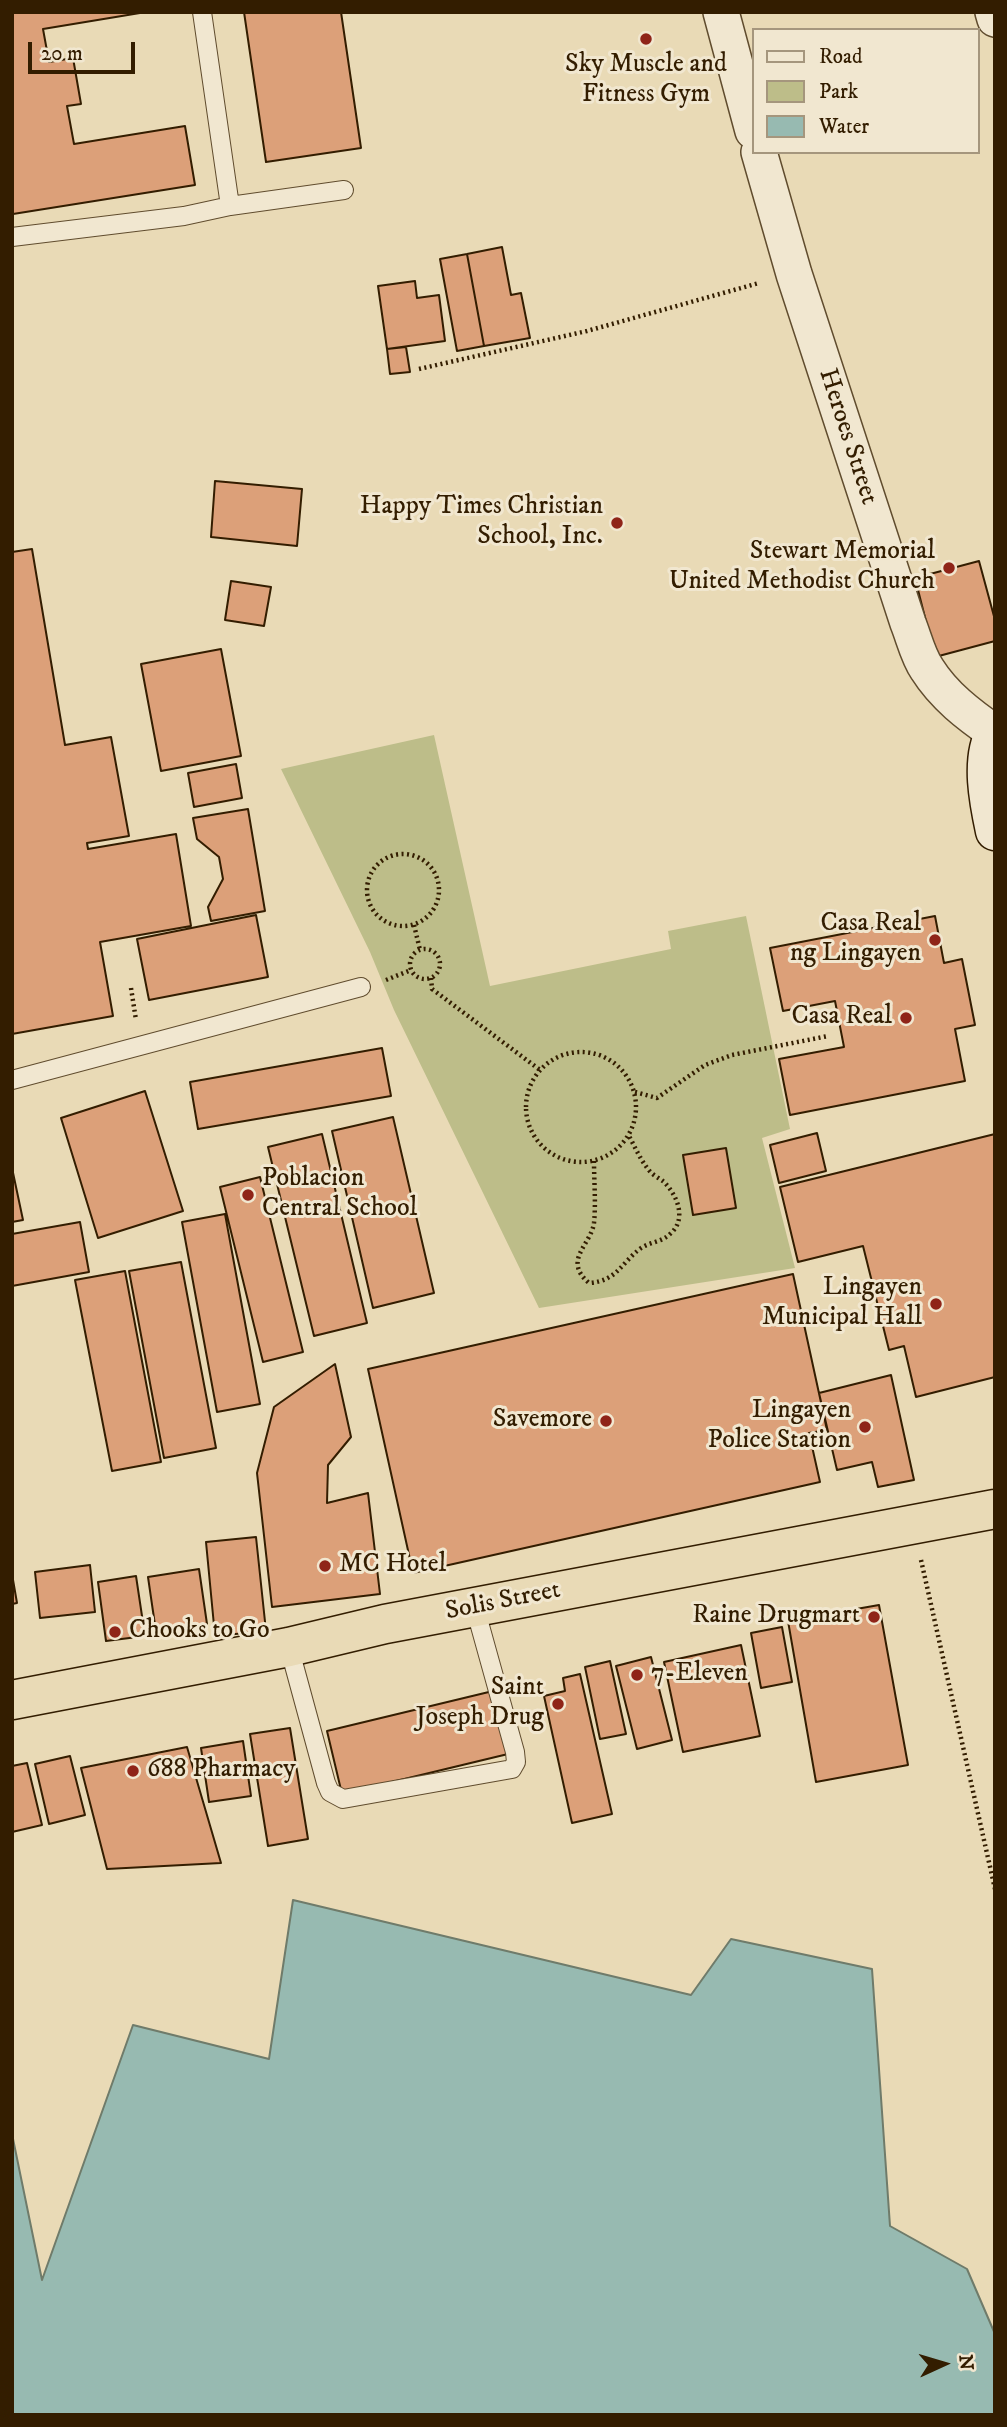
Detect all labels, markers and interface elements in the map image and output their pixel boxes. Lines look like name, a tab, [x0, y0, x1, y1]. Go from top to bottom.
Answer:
scale bar	[32, 28, 138, 72]
legend	[752, 28, 979, 154]
marker: Sky Muscle and Fitness Gym	[638, 31, 654, 47]
text: 20 m	[41, 41, 83, 67]
text: Road	[819, 44, 863, 70]
place label: Sky Muscle and Fitness Gym	[565, 50, 727, 112]
text: Park	[819, 79, 858, 105]
text: Water	[819, 114, 869, 140]
street label: Heroes Street	[810, 365, 884, 509]
place label: Happy Times Christian School, Inc.	[360, 492, 603, 554]
marker: Happy Times Christian School, Inc.	[609, 515, 625, 531]
place label: Stewart Memorial United Methodist Church	[669, 537, 935, 598]
marker: Stewart Memorial United Methodist Church	[941, 560, 957, 576]
place label: Casa Real ng Lingayen	[790, 909, 921, 970]
marker: Casa Real ng Lingayen	[927, 932, 943, 948]
place label: Casa Real	[792, 1002, 892, 1034]
marker: Casa Real	[898, 1010, 914, 1026]
place label: Poblacion Central School	[262, 1164, 417, 1226]
marker: Poblacion Central School	[240, 1187, 256, 1203]
place label: Lingayen Municipal Hall	[762, 1273, 922, 1334]
marker: Lingayen Municipal Hall	[928, 1296, 944, 1312]
place label: Lingayen Police Station	[708, 1396, 851, 1458]
place label: Savemore	[493, 1405, 592, 1437]
marker: Savemore	[598, 1413, 614, 1429]
marker: Lingayen Police Station	[857, 1419, 873, 1435]
place label: MC Hotel	[339, 1550, 446, 1582]
marker: MC Hotel	[317, 1558, 333, 1574]
street label: Solis Street	[443, 1576, 563, 1628]
place label: Raine Drugmart	[692, 1601, 860, 1633]
marker: Raine Drugmart	[866, 1609, 882, 1625]
place label: Chooks to Go	[129, 1616, 270, 1648]
marker: Chooks to Go	[107, 1624, 123, 1640]
place label: 7-Eleven	[651, 1659, 748, 1691]
marker: 7-Eleven	[629, 1667, 645, 1683]
place label: Saint Joseph Drug	[416, 1673, 544, 1734]
marker: Saint Joseph Drug	[550, 1696, 566, 1712]
place label: 688 Pharmacy	[147, 1755, 296, 1787]
marker: 688 Pharmacy	[125, 1763, 141, 1779]
north arrow	[909, 2329, 979, 2399]
text: N	[953, 2354, 977, 2371]

